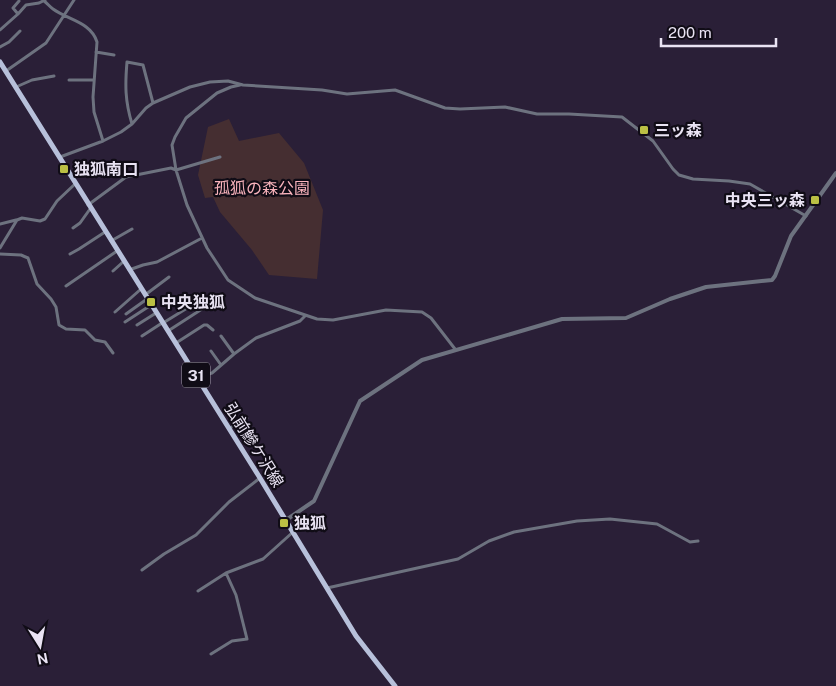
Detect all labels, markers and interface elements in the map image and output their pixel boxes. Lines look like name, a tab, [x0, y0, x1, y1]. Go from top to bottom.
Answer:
scale bar	[661, 15, 776, 47]
text: 200 m	[668, 24, 712, 41]
place label: 三ッ森	[654, 121, 702, 140]
marker: 三ッ森	[638, 124, 650, 136]
place label: 独狐南口	[74, 160, 138, 179]
marker: 独狐南口	[58, 163, 70, 175]
park label: 孤狐の森公園	[214, 179, 310, 198]
place label: 中央三ッ森	[725, 191, 805, 210]
marker: 中央三ッ森	[809, 194, 821, 206]
place label: 中央独狐	[161, 293, 225, 312]
marker: 中央独狐	[145, 296, 157, 308]
road number: 31	[182, 362, 210, 388]
street label: 弘前鰺ケ沢線	[221, 399, 287, 491]
place label: 独狐	[294, 514, 326, 533]
marker: 独狐	[278, 517, 290, 529]
north arrow	[15, 621, 65, 671]
text: N	[36, 650, 49, 668]

